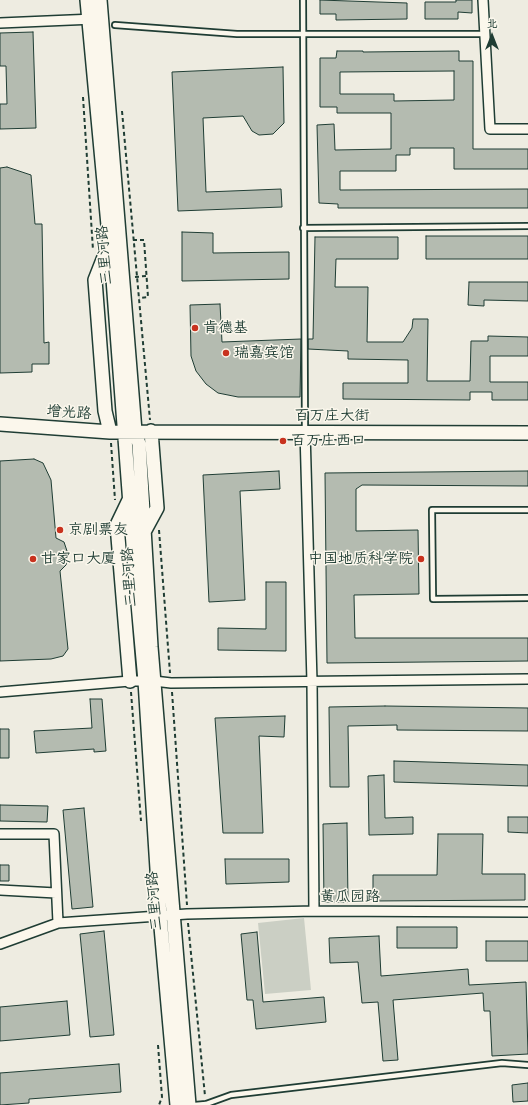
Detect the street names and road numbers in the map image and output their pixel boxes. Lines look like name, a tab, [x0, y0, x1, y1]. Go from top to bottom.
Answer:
street label: 三里河路	[93, 224, 117, 286]
street label: 增光路	[46, 402, 92, 424]
street label: 百万庄大街	[295, 407, 369, 425]
street label: 三里河路	[119, 546, 141, 608]
street label: 三里河路	[143, 870, 167, 932]
street label: 黄瓜园路	[320, 888, 380, 906]

